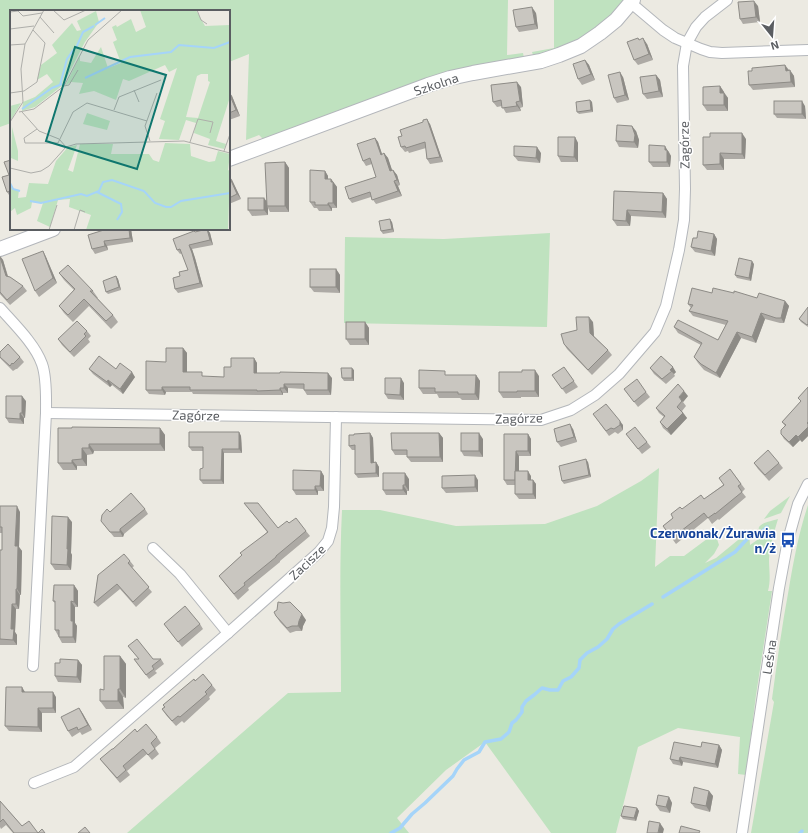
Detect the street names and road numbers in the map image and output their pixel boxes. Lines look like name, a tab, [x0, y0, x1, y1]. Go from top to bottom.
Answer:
street label: Szkolna	[412, 69, 460, 99]
street label: Zagórze	[676, 121, 692, 169]
street label: Zagórze	[172, 407, 220, 423]
street label: Zagórze	[495, 409, 543, 427]
street label: Zacisze	[286, 541, 328, 583]
street label: Leśna	[758, 638, 780, 676]

